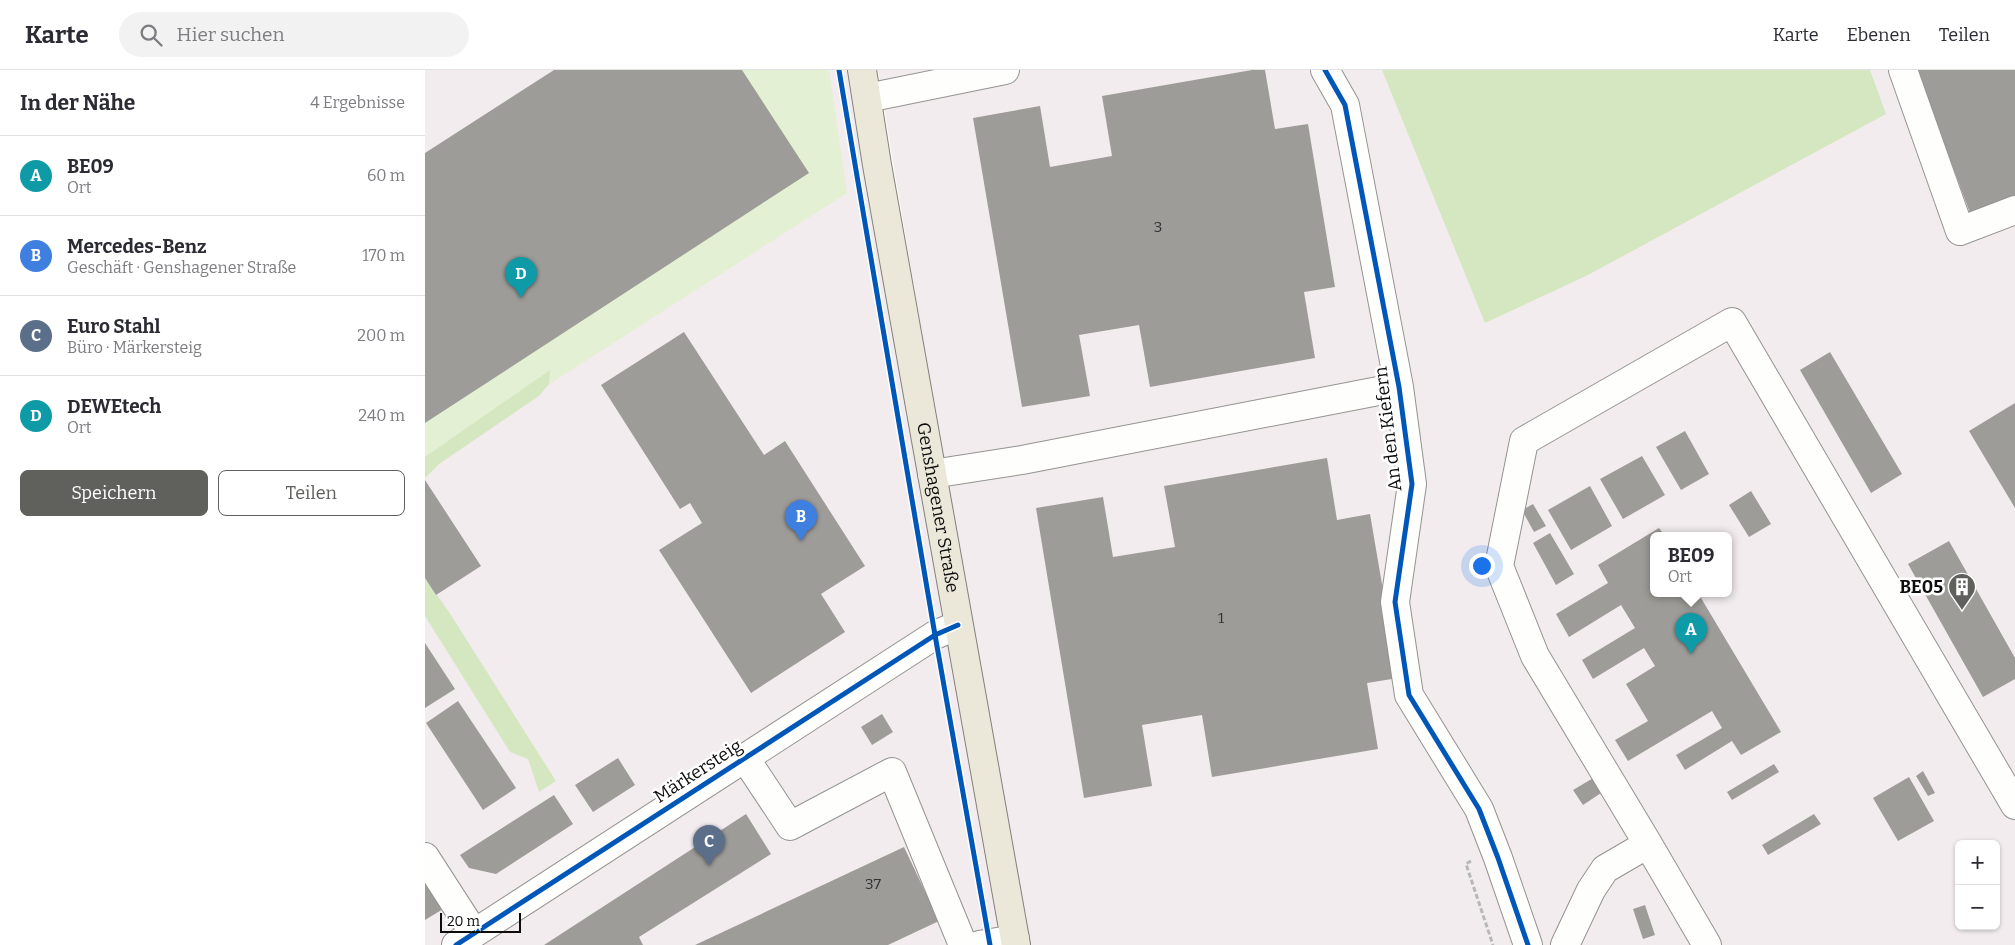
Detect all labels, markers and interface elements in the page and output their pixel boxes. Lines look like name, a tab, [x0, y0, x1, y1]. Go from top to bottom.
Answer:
search box	[119, 12, 469, 57]
text: Karte	[25, 21, 89, 49]
icon: search	[137, 21, 165, 49]
text: Hier suchen	[177, 23, 284, 46]
text: Karte	[1773, 24, 1819, 46]
text: Ebenen	[1847, 24, 1911, 46]
text: Teilen	[1939, 24, 1990, 46]
text: In der Nähe	[20, 90, 135, 116]
text: 4 Ergebnisse	[310, 93, 405, 112]
text: BE09	[67, 155, 114, 178]
text: A	[30, 166, 42, 185]
text: 60 m	[367, 166, 405, 185]
text: Ort	[67, 178, 92, 197]
house number: 3	[1154, 218, 1162, 236]
text: Mercedes-Benz	[67, 235, 207, 258]
text: B	[31, 246, 41, 265]
text: 170 m	[362, 246, 405, 265]
pin: D	[505, 257, 537, 298]
text: Geschäft · Genshagener Straße	[67, 258, 296, 277]
text: Euro Stahl	[67, 315, 160, 338]
text: C	[31, 326, 41, 345]
text: 200 m	[357, 326, 405, 345]
text: Büro · Märkersteig	[67, 338, 202, 357]
street label: An den Kiefern	[1369, 365, 1407, 493]
text: DEWEtech	[67, 395, 161, 418]
text: D	[30, 406, 42, 425]
text: 240 m	[358, 406, 405, 425]
text: Ort	[67, 418, 92, 437]
street label: Genshagener Straße	[912, 421, 964, 594]
button: Speichern	[20, 470, 208, 516]
button: Teilen	[218, 470, 405, 516]
pin: B	[785, 500, 817, 541]
popup	[1650, 532, 1732, 597]
text: BE09	[1668, 544, 1714, 567]
your location	[1469, 553, 1495, 579]
text: Ort	[1668, 567, 1692, 586]
building icon: BE05	[1947, 572, 1977, 611]
place label: BE05	[1900, 576, 1943, 598]
house number: 1	[1218, 609, 1224, 627]
pin: A	[1675, 613, 1707, 654]
street label: Märkersteig	[650, 734, 746, 808]
pin: C	[693, 825, 725, 866]
map controls	[1955, 840, 2000, 930]
button: +	[1955, 840, 2000, 885]
house number: 37	[865, 875, 882, 893]
button: −	[1955, 885, 2000, 930]
scale bar	[440, 910, 521, 933]
text: 20 m	[447, 913, 480, 930]

